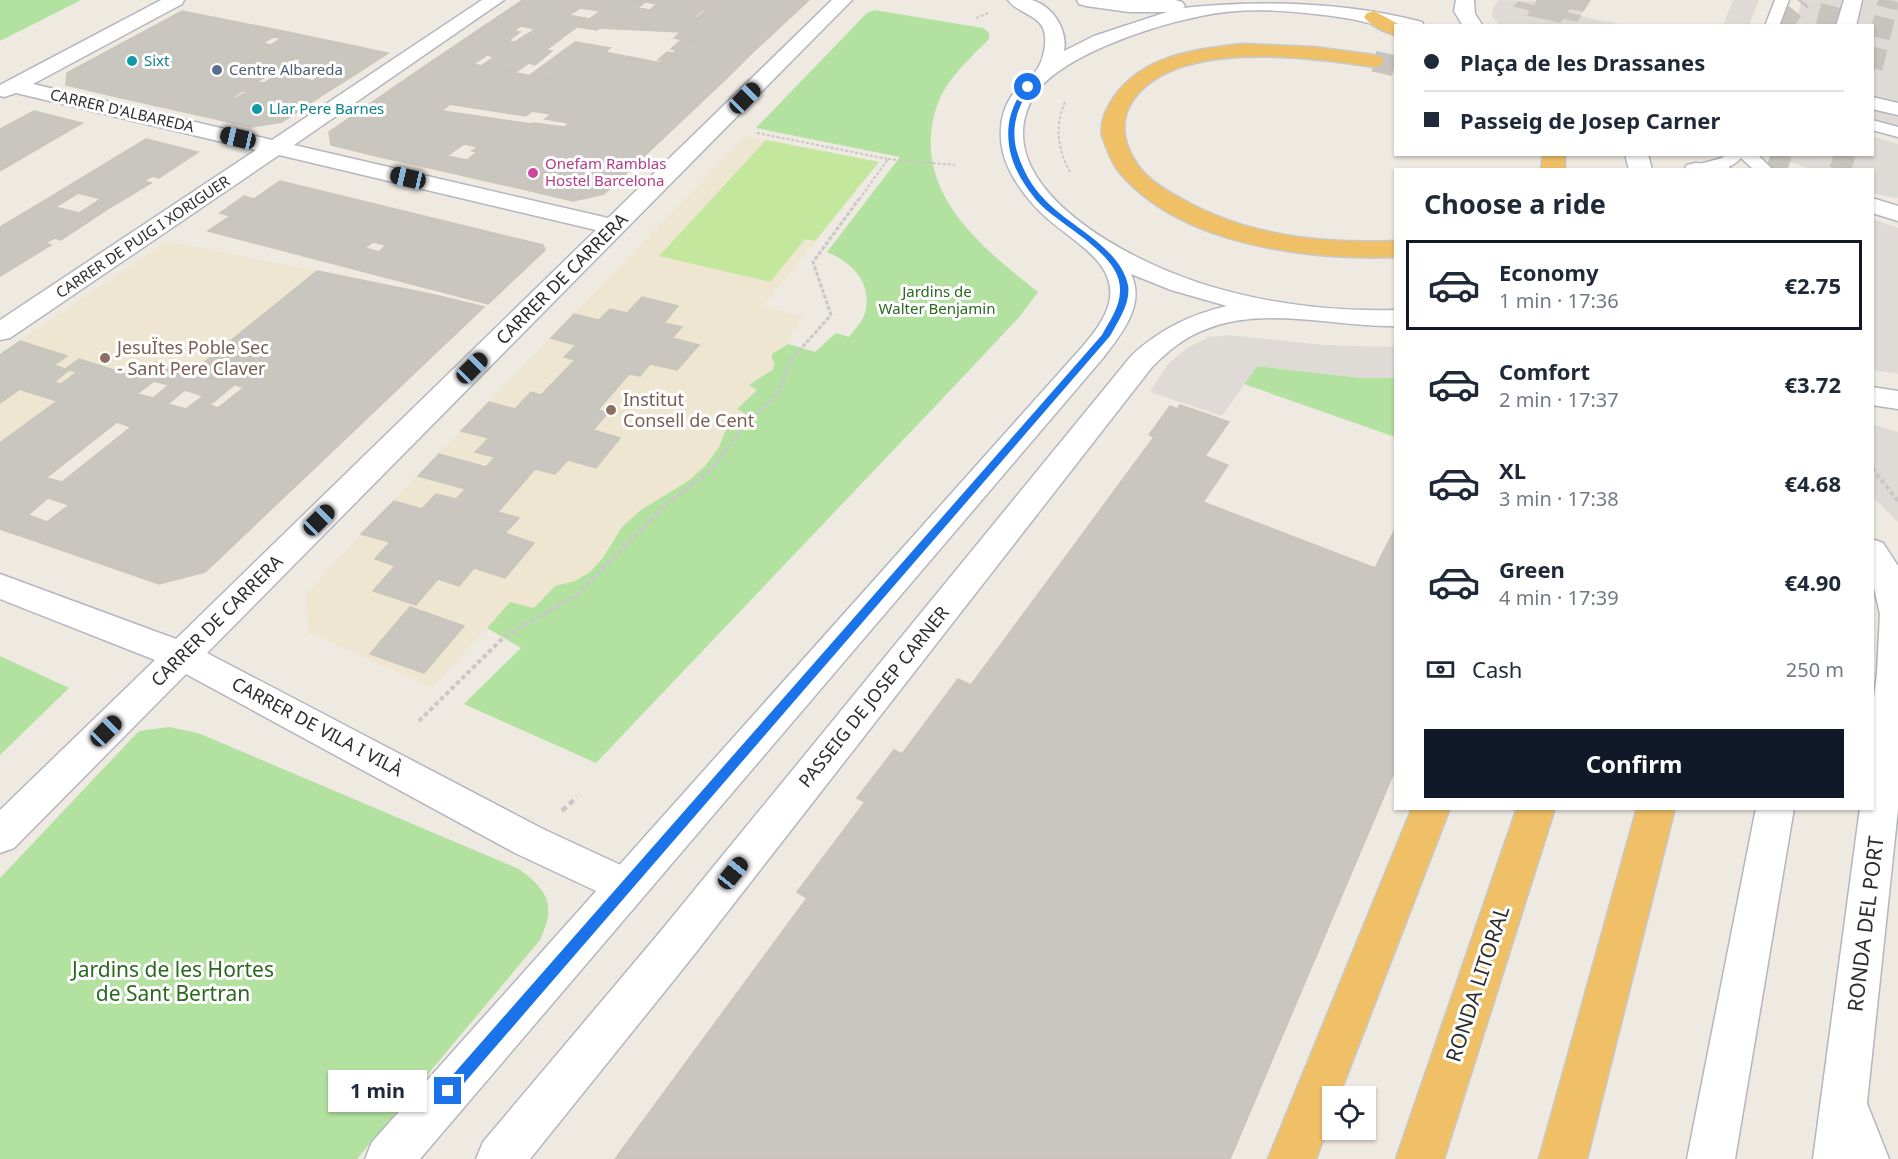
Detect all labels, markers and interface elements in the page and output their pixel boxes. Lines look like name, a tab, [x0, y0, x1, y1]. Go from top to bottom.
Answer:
text: Plaça de les Drassanes	[1460, 47, 1705, 77]
place label: Sixt	[144, 50, 170, 70]
marker: Sixt	[125, 54, 139, 68]
place label: Centre Albareda	[229, 59, 343, 79]
marker: Centre Albareda	[210, 63, 224, 77]
route start	[1014, 73, 1041, 100]
car	[726, 79, 764, 117]
street label: CARRER D'ALBAREDA	[48, 84, 197, 136]
place label: Llar Pere Barnes	[269, 98, 384, 118]
marker: Llar Pere Barnes	[250, 102, 264, 116]
text: Passeig de Josep Carner	[1460, 105, 1720, 135]
car	[218, 125, 258, 151]
place label: Onefam Ramblas Hostel Barcelona	[545, 153, 666, 190]
car	[388, 165, 428, 191]
marker: Onefam Ramblas Hostel Barcelona	[526, 166, 540, 180]
street label: CARRER DE PUIG I XORIGUER	[52, 170, 234, 302]
text: Choose a ride	[1424, 185, 1606, 222]
street label: CARRER DE CARRERA	[490, 207, 633, 349]
text: Economy	[1499, 257, 1598, 287]
icon: car	[1427, 258, 1481, 312]
text: €2.75	[1784, 270, 1841, 300]
park label: Jardins de Walter Benjamin	[879, 281, 995, 318]
text: 1 min · 17:36	[1499, 287, 1619, 314]
place label: JesuÏtes Poble Sec - Sant Pere Claver	[115, 335, 269, 380]
car	[453, 349, 491, 387]
marker: JesuÏtes Poble Sec - Sant Pere Claver	[98, 351, 112, 365]
text: Comfort	[1499, 356, 1590, 386]
icon: car	[1427, 357, 1481, 411]
text: €3.72	[1784, 369, 1841, 399]
text: 2 min · 17:37	[1499, 386, 1619, 413]
place label: Institut Consell de Cent	[623, 387, 755, 432]
marker: Institut Consell de Cent	[604, 403, 618, 417]
text: XL	[1499, 455, 1526, 485]
icon: car	[1427, 456, 1481, 510]
text: €4.68	[1784, 468, 1841, 498]
text: 3 min · 17:38	[1499, 485, 1619, 512]
car	[300, 501, 338, 539]
street label: CARRER DE CARRERA	[145, 549, 288, 691]
text: Green	[1499, 554, 1565, 584]
icon: car	[1427, 555, 1481, 609]
text: €4.90	[1784, 567, 1841, 597]
text: 4 min · 17:39	[1499, 584, 1619, 611]
street label: PASSEIG DE JOSEP CARNER	[793, 601, 954, 792]
icon: cash	[1424, 653, 1457, 686]
text: Cash	[1472, 654, 1522, 684]
text: 250 m	[1786, 656, 1844, 683]
street label: CARRER DE VILA I VILÀ	[228, 671, 407, 782]
car	[87, 712, 125, 750]
button: Confirm	[1424, 729, 1844, 798]
street label: RONDA DEL PORT	[1840, 834, 1890, 1013]
car	[715, 853, 751, 893]
street label: RONDA LITORAL	[1439, 902, 1515, 1065]
park label: Jardins de les Hortes de Sant Bertran	[70, 955, 274, 1007]
callout: 1 min	[328, 1070, 427, 1112]
text: 1 min	[350, 1077, 405, 1104]
route end	[434, 1077, 461, 1104]
map controls	[1322, 1086, 1376, 1140]
button: locate	[1322, 1086, 1376, 1140]

